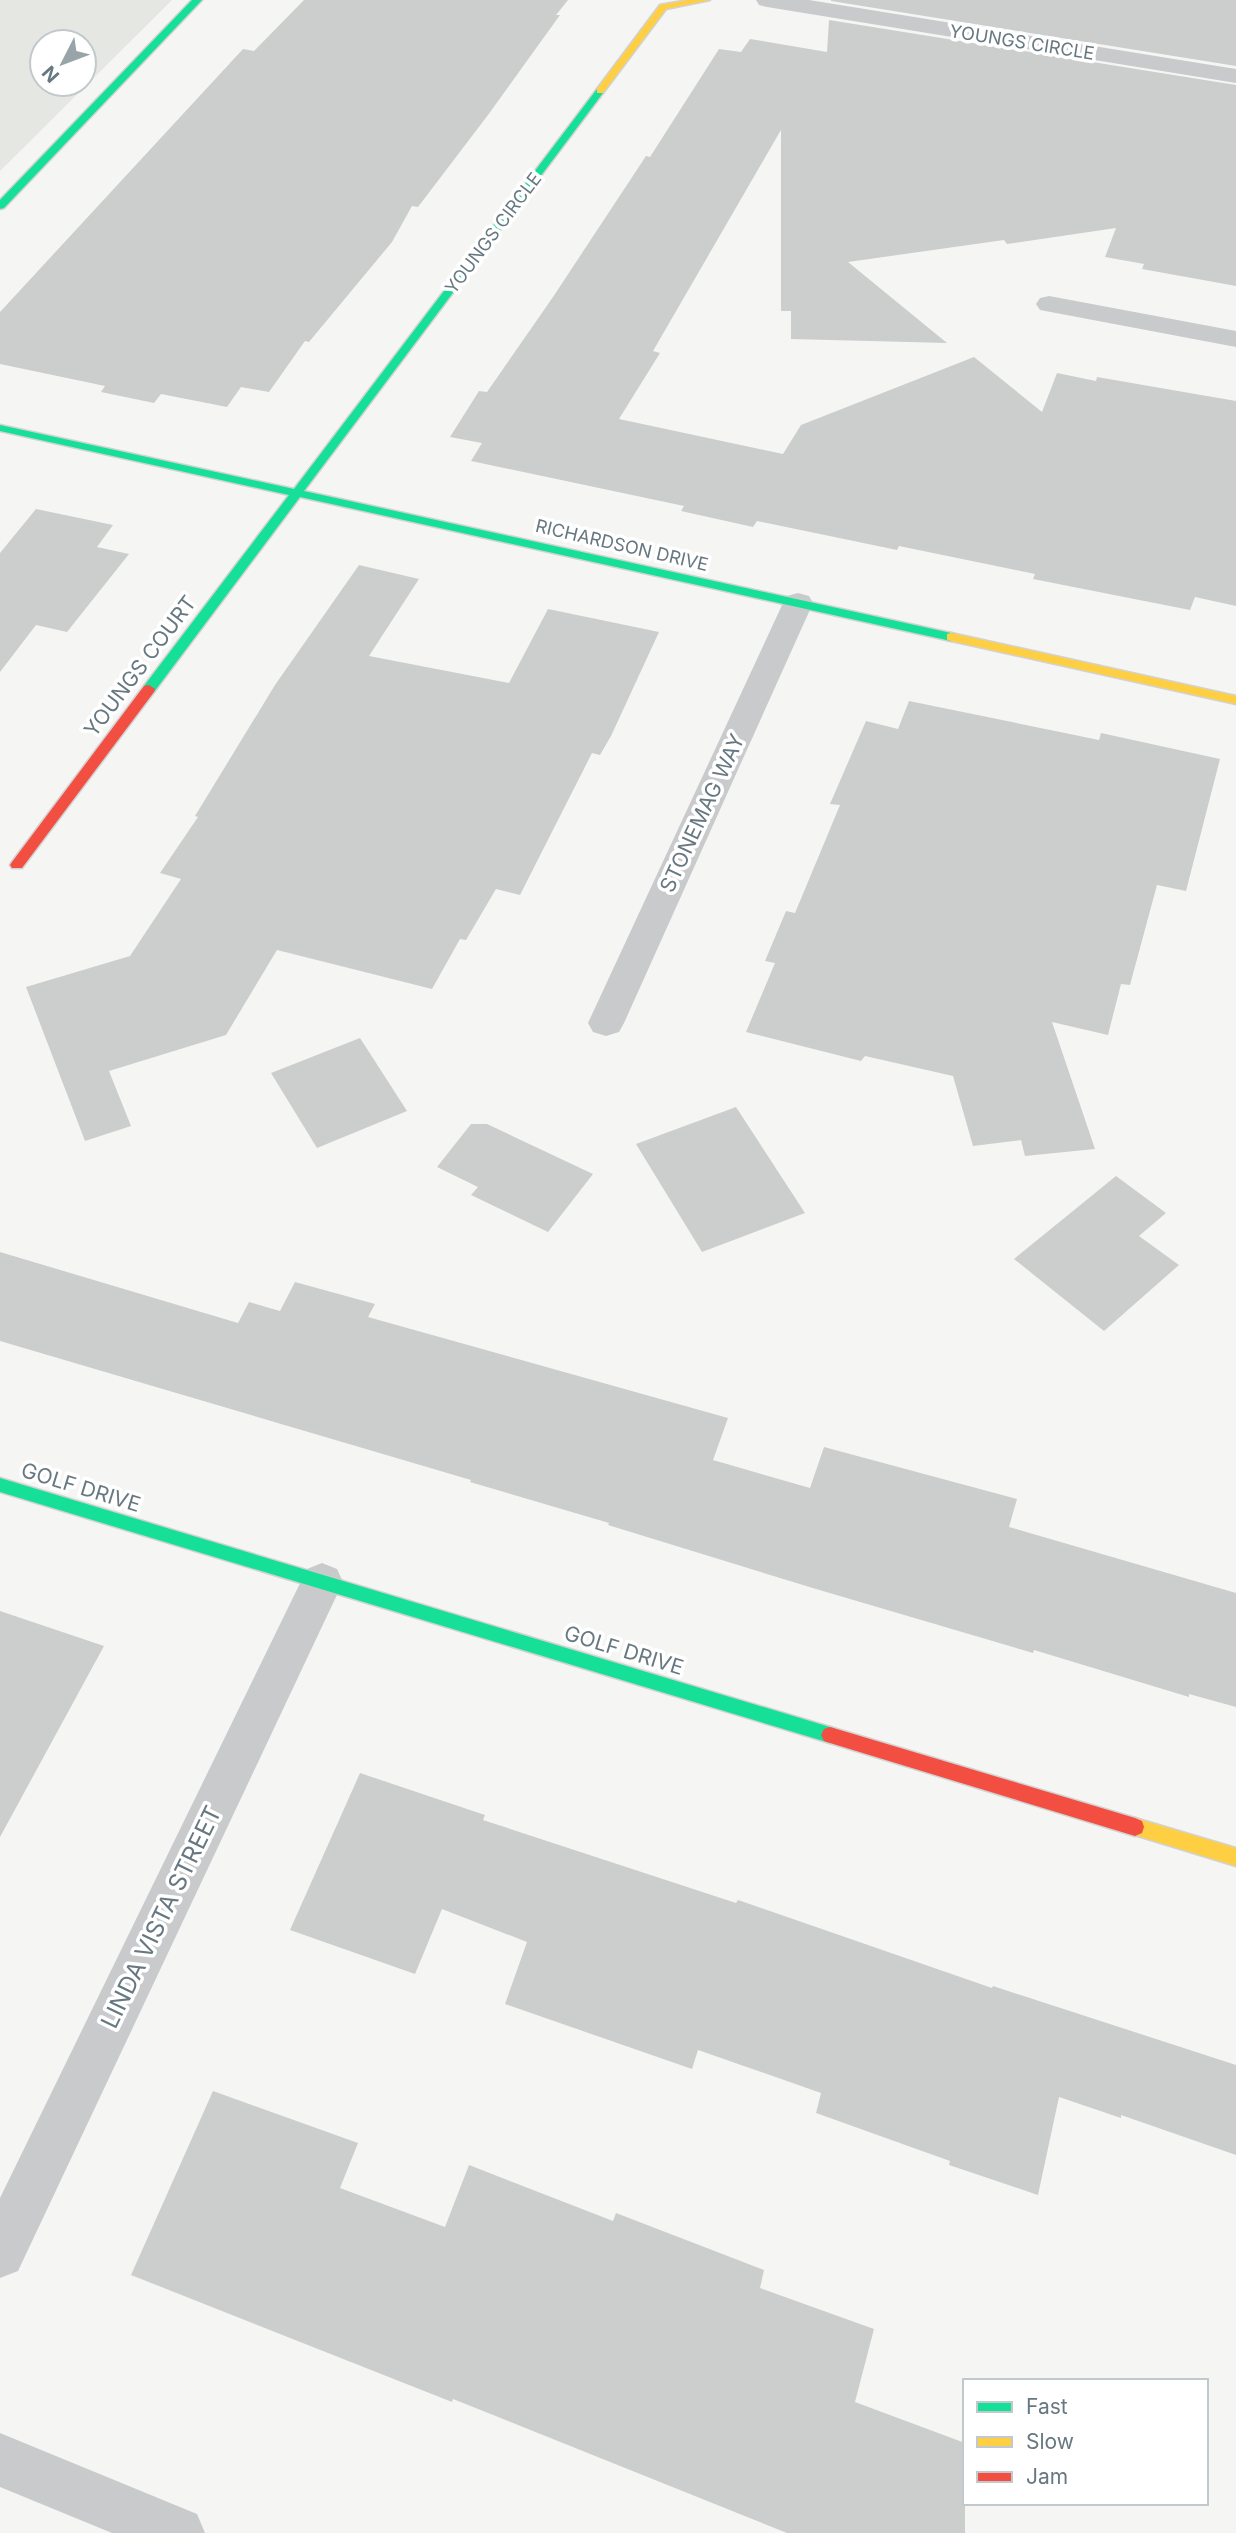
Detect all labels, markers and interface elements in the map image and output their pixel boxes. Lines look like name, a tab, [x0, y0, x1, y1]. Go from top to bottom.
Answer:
street label: YOUNGS CIRCLE	[948, 20, 1096, 64]
north arrow	[28, 28, 98, 98]
text: N	[37, 61, 64, 87]
street label: YOUNGS CIRCLE	[441, 168, 545, 298]
street label: RICHARDSON DRIVE	[534, 515, 710, 575]
street label: YOUNGS COURT	[79, 591, 201, 741]
street label: STONEMAG WAY	[654, 730, 750, 896]
street label: GOLF DRIVE	[18, 1457, 144, 1517]
street label: GOLF DRIVE	[561, 1620, 687, 1680]
street label: LINDA VISTA STREET	[95, 1801, 227, 2033]
legend	[963, 2379, 1208, 2505]
text: Fast	[1026, 2394, 1068, 2419]
text: Slow	[1026, 2429, 1074, 2454]
text: Jam	[1026, 2464, 1068, 2489]

